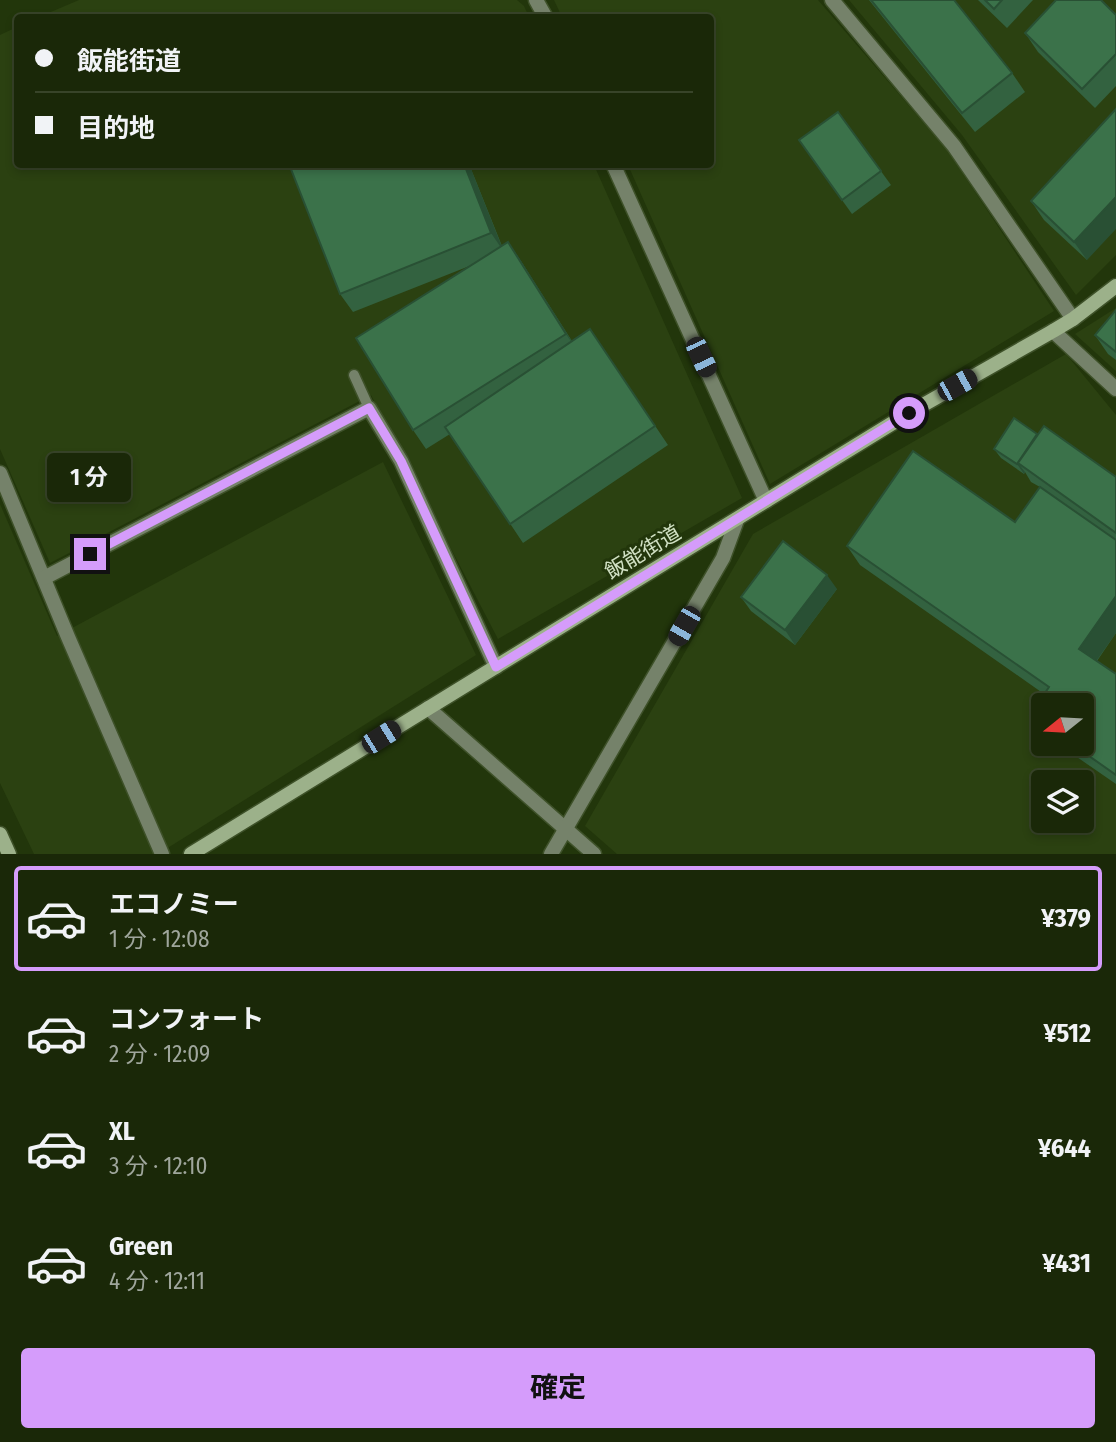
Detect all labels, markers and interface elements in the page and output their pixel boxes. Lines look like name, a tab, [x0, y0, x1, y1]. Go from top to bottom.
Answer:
text: 飯能街道	[77, 46, 181, 77]
text: 目的地	[77, 113, 155, 144]
car	[683, 334, 720, 380]
car	[934, 366, 981, 404]
route start	[893, 397, 925, 429]
callout: 1 分	[48, 452, 132, 502]
text: 1 分	[70, 463, 108, 491]
street label: 飯能街道	[600, 519, 686, 585]
route end	[74, 538, 106, 570]
car	[665, 603, 704, 649]
north arrow	[1031, 693, 1094, 756]
map controls	[1031, 693, 1094, 833]
car	[358, 717, 405, 757]
button: layers	[1031, 770, 1094, 833]
icon: car	[25, 887, 88, 950]
text: エコノミー	[109, 889, 239, 920]
text: ¥379	[1041, 903, 1091, 934]
text: 1 分 · 12:08	[109, 925, 210, 953]
icon: car	[25, 1002, 88, 1065]
text: コンフォート	[109, 1004, 264, 1035]
text: ¥512	[1043, 1018, 1091, 1049]
text: 2 分 · 12:09	[109, 1040, 210, 1068]
text: XL	[109, 1116, 135, 1147]
icon: car	[25, 1117, 88, 1180]
text: ¥644	[1038, 1133, 1091, 1164]
text: 3 分 · 12:10	[109, 1152, 207, 1180]
text: Green	[109, 1231, 173, 1262]
icon: car	[25, 1232, 88, 1295]
text: ¥431	[1042, 1248, 1091, 1279]
text: 4 分 · 12:11	[109, 1267, 205, 1295]
button: 確定	[21, 1348, 1095, 1428]

